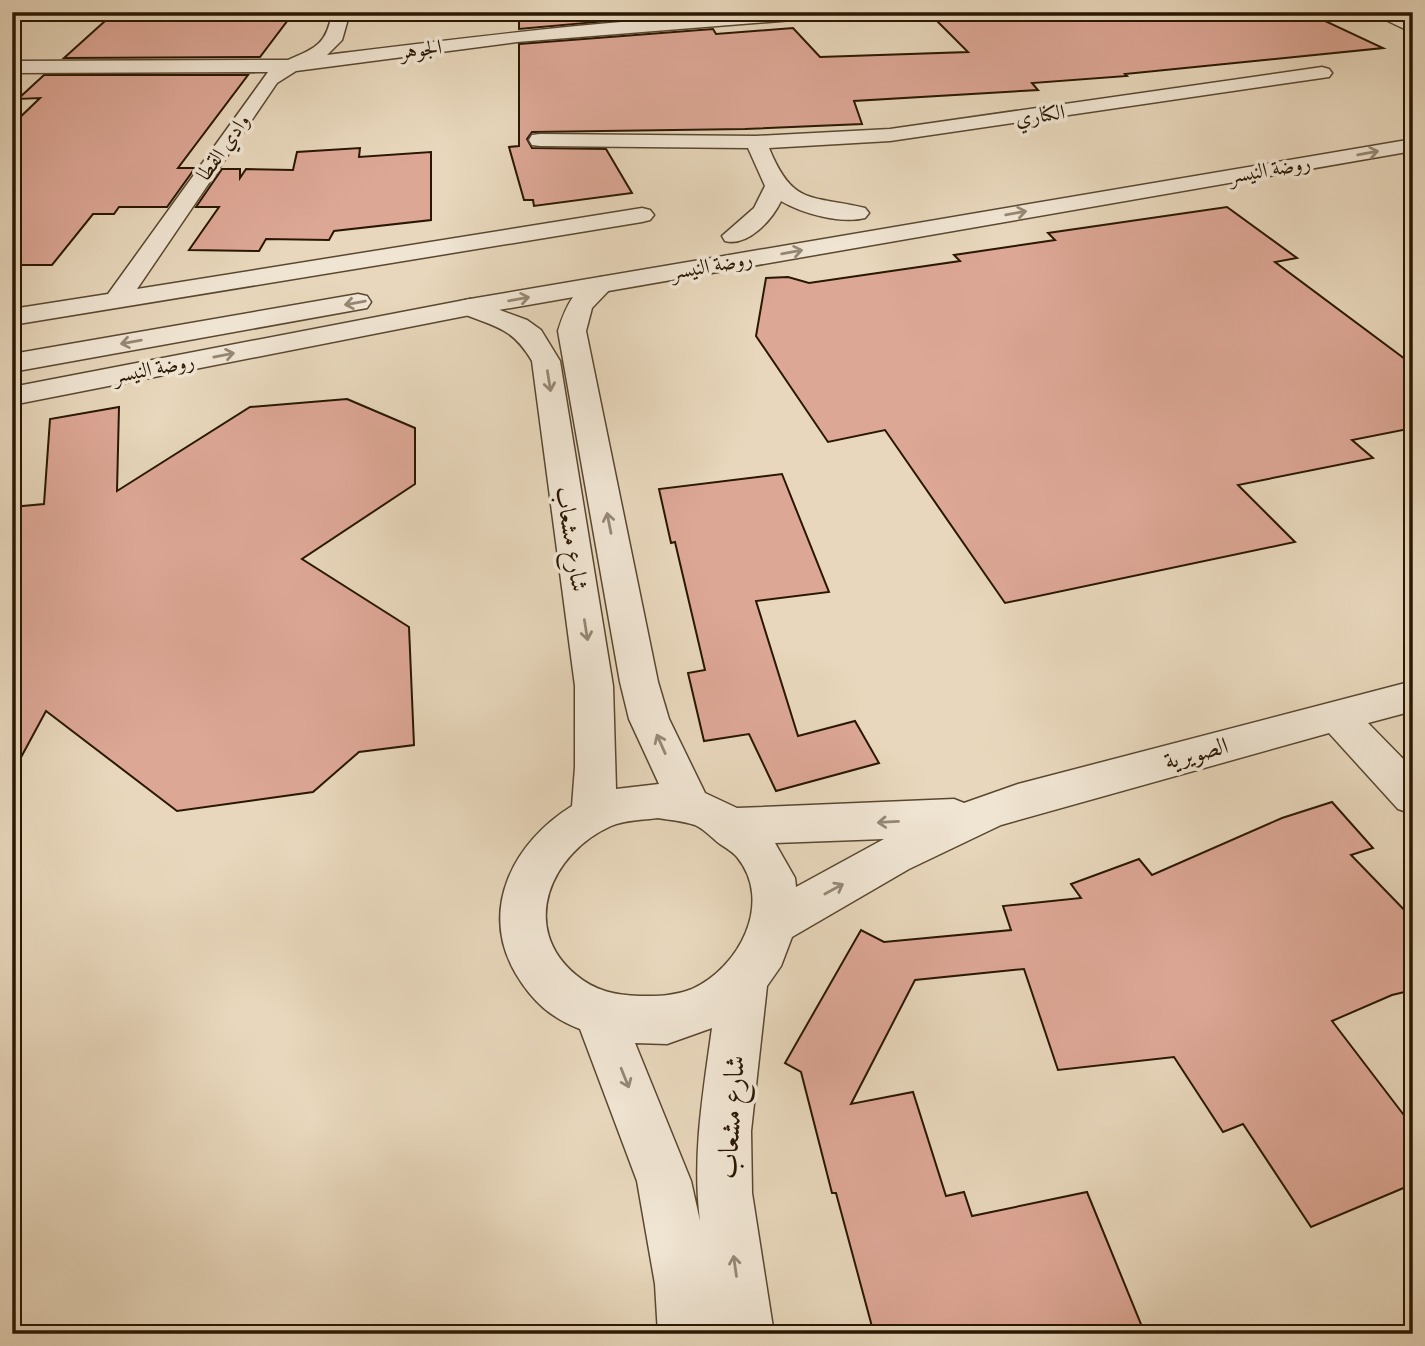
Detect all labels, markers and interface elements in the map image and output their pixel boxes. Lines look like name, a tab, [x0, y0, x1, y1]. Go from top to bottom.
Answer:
street label: الجوهر	[397, 34, 443, 65]
street label: الكناري	[1014, 99, 1067, 134]
street label: وادي القطا	[191, 109, 258, 187]
one-way arrow	[1356, 146, 1379, 159]
street label: روضة النيسر	[1225, 149, 1313, 190]
one-way arrow	[1004, 206, 1027, 219]
street label: روضة النيسر	[667, 245, 755, 286]
one-way arrow	[780, 245, 803, 258]
one-way arrow	[507, 292, 530, 305]
one-way arrow	[344, 297, 367, 310]
one-way arrow	[120, 336, 143, 349]
street label: روضة النيسر	[109, 347, 197, 390]
one-way arrow	[212, 347, 235, 361]
one-way arrow	[543, 369, 556, 392]
street label: شارع مشعاب	[544, 484, 595, 595]
one-way arrow	[602, 512, 616, 535]
one-way arrow	[580, 618, 593, 641]
street label: الصويرية	[1161, 730, 1231, 776]
one-way arrow	[654, 734, 667, 755]
one-way arrow	[877, 816, 900, 829]
one-way arrow	[823, 882, 844, 895]
street label: شارع مشعاب	[709, 1054, 758, 1181]
one-way arrow	[619, 1067, 632, 1089]
one-way arrow	[728, 1255, 741, 1278]

